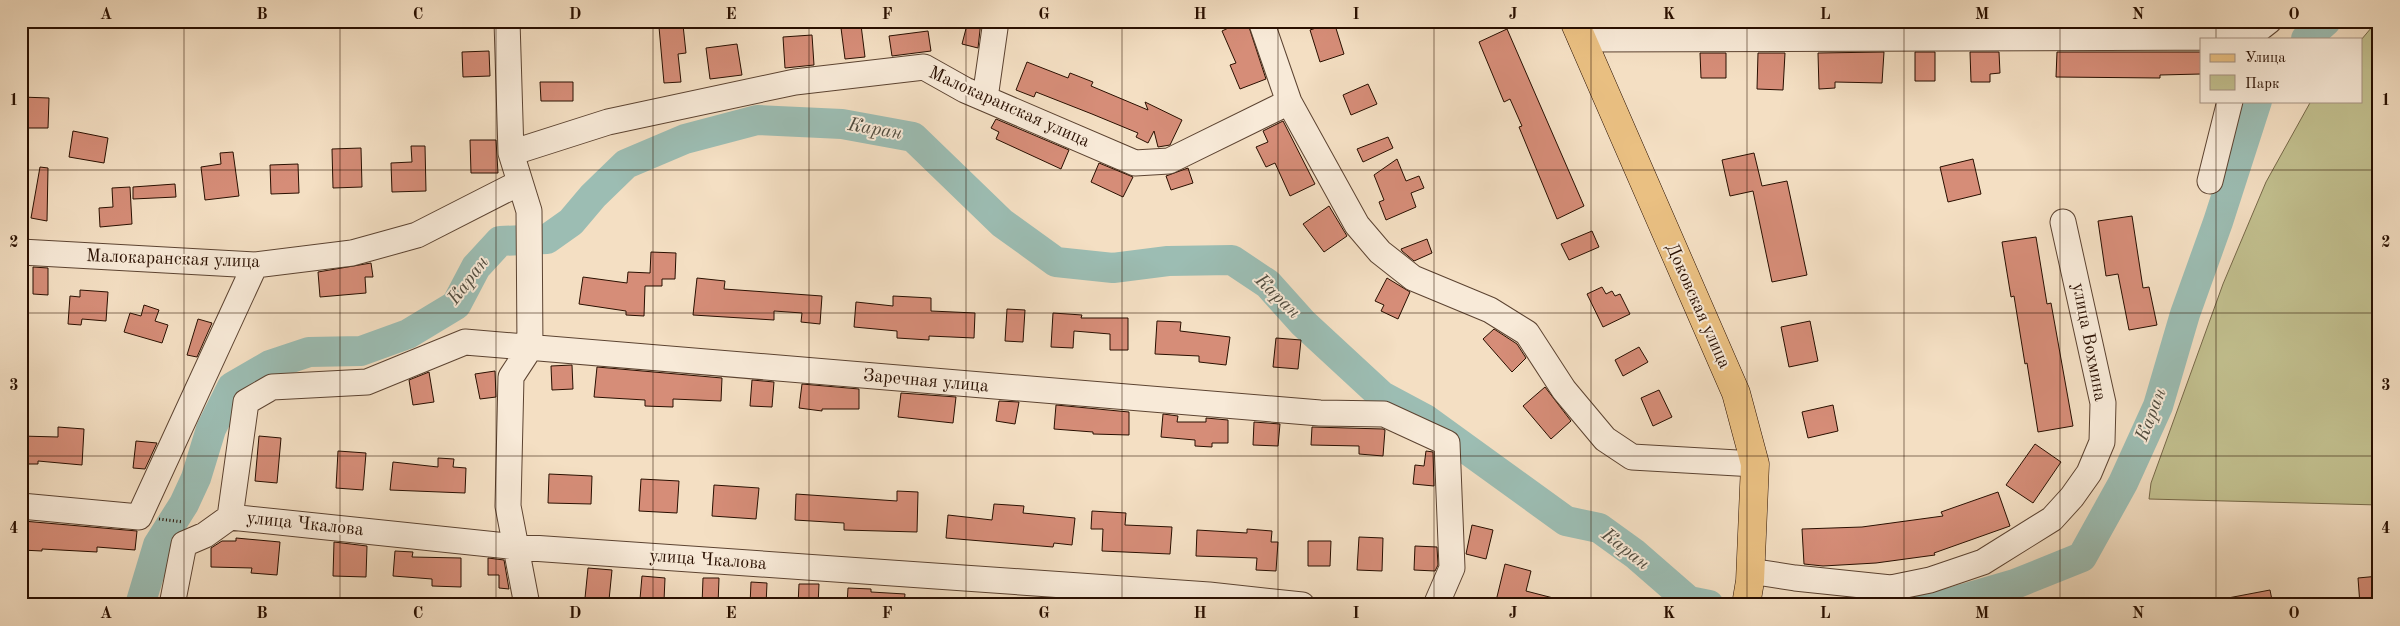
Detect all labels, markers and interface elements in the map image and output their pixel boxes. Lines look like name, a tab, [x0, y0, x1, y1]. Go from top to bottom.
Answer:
text: A	[100, 7, 112, 23]
text: B	[256, 7, 268, 23]
text: C	[413, 7, 423, 23]
text: D	[569, 7, 581, 23]
text: E	[725, 7, 737, 23]
text: F	[882, 7, 893, 23]
text: G	[1038, 7, 1050, 23]
text: H	[1193, 7, 1207, 23]
text: I	[1352, 7, 1360, 23]
text: J	[1509, 7, 1518, 23]
text: K	[1663, 7, 1675, 23]
text: L	[1820, 7, 1831, 23]
text: M	[1975, 7, 1989, 23]
text: N	[2132, 7, 2145, 23]
text: O	[2288, 7, 2300, 23]
legend	[2200, 38, 2362, 102]
text: Улица	[2245, 51, 2286, 66]
street label: Малокаранская улица	[926, 63, 1092, 151]
text: Парк	[2245, 77, 2280, 92]
text: 1	[9, 93, 19, 109]
text: 1	[2381, 93, 2391, 109]
water label: Каран	[845, 116, 904, 144]
text: 2	[9, 235, 19, 251]
text: 2	[2381, 235, 2391, 251]
street label: Доковская улица	[1662, 241, 1734, 371]
street label: Малокаранская улица	[86, 247, 260, 271]
water label: Каран	[444, 253, 493, 309]
water label: Каран	[1250, 270, 1303, 323]
street label: улица Вохмина	[2069, 281, 2109, 403]
street label: Заречная улица	[862, 367, 990, 395]
text: 3	[9, 378, 19, 394]
text: 3	[2381, 378, 2391, 394]
water label: Каран	[2133, 386, 2171, 445]
street label: улица Чкалова	[246, 509, 365, 539]
text: 4	[9, 521, 19, 537]
text: 4	[2381, 521, 2391, 537]
water label: Каран	[1597, 525, 1653, 574]
street label: улица Чкалова	[649, 547, 767, 573]
text: A	[100, 606, 112, 622]
text: B	[256, 606, 268, 622]
text: C	[413, 606, 423, 622]
text: D	[569, 606, 581, 622]
text: E	[725, 606, 737, 622]
text: F	[882, 606, 893, 622]
text: G	[1038, 606, 1050, 622]
text: H	[1193, 606, 1207, 622]
text: I	[1352, 606, 1360, 622]
text: J	[1509, 606, 1518, 622]
text: K	[1663, 606, 1675, 622]
text: L	[1820, 606, 1831, 622]
text: M	[1975, 606, 1989, 622]
text: N	[2132, 606, 2145, 622]
text: O	[2288, 606, 2300, 622]

